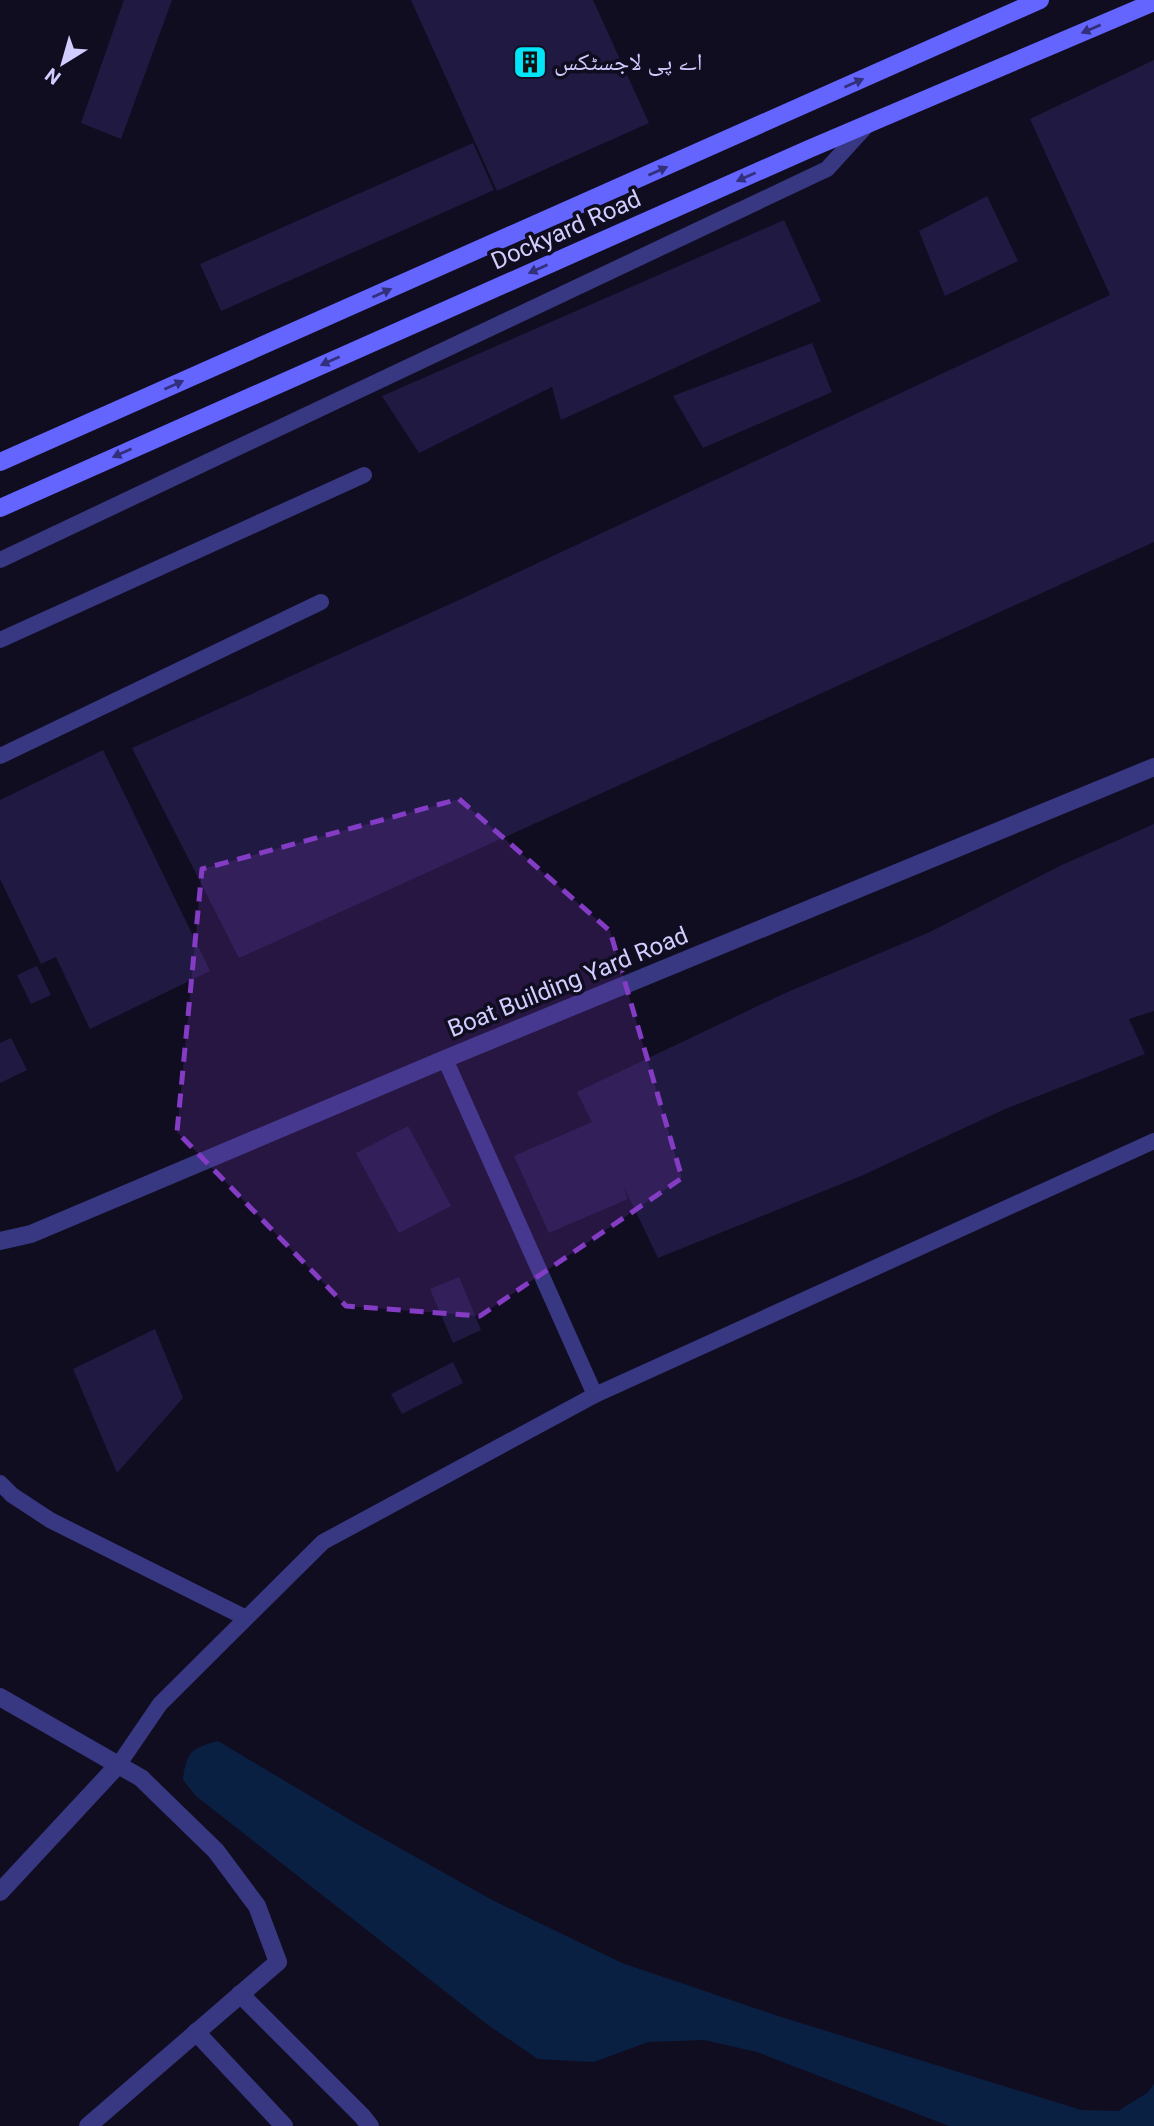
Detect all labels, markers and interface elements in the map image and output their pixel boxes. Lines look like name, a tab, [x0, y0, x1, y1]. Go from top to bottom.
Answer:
one-way arrow	[1081, 23, 1101, 35]
north arrow	[28, 28, 98, 98]
building icon: اے پی لاجسٹکس	[511, 43, 549, 81]
place label: اے پی لاجسٹکس	[554, 48, 703, 76]
text: N	[41, 63, 65, 89]
one-way arrow	[843, 77, 864, 88]
one-way arrow	[647, 165, 668, 176]
one-way arrow	[736, 171, 756, 183]
street label: Dockyard Road	[487, 184, 645, 276]
one-way arrow	[528, 263, 548, 275]
one-way arrow	[372, 287, 393, 298]
one-way arrow	[320, 355, 340, 367]
one-way arrow	[164, 379, 185, 390]
one-way arrow	[112, 447, 132, 459]
street label: Boat Building Yard Road	[444, 921, 692, 1043]

